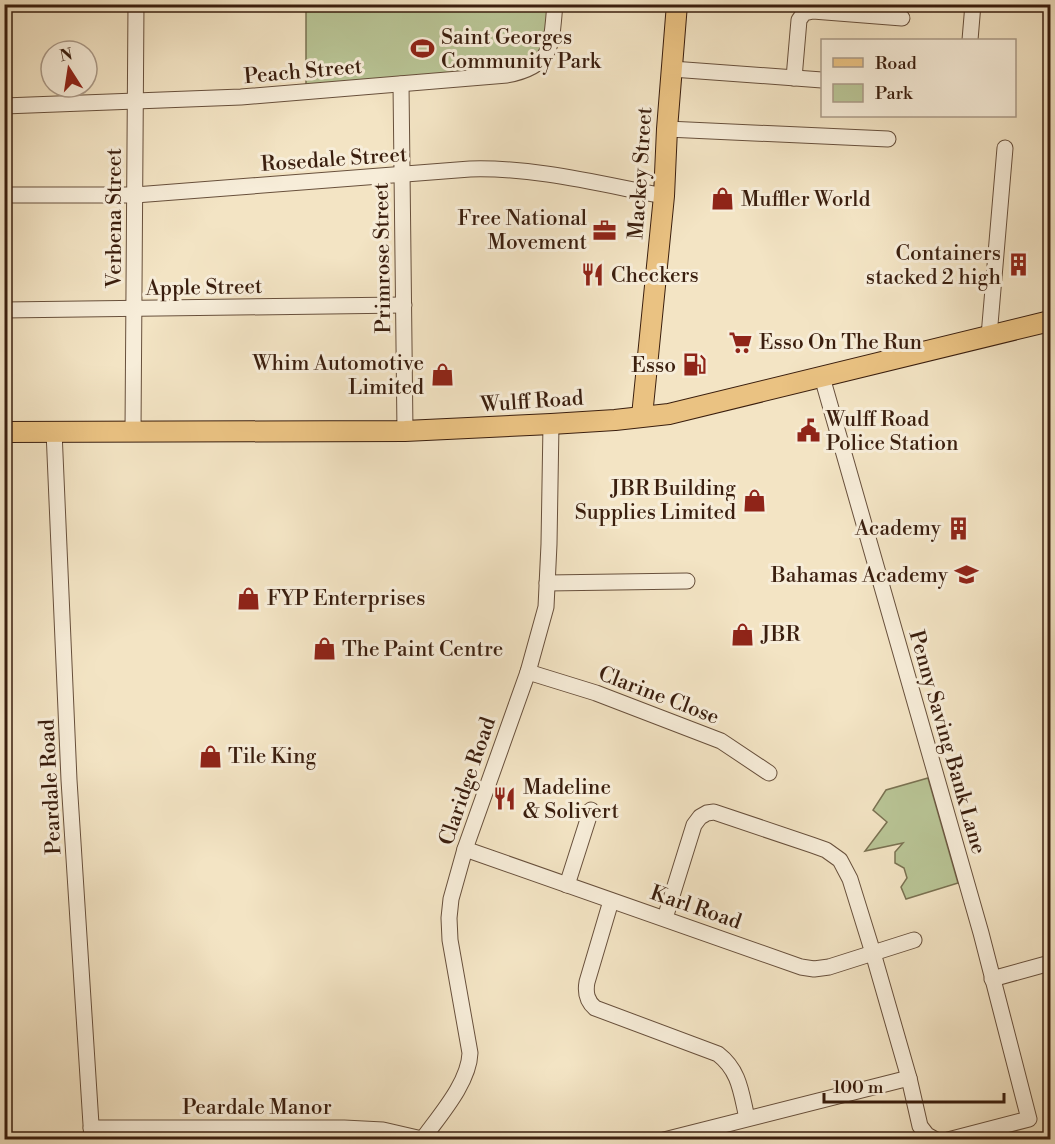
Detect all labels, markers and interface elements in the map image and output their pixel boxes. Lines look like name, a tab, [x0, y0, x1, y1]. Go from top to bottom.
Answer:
place label: Saint Georges Community Park	[441, 25, 602, 75]
sports icon: Saint Georges Community Park	[410, 36, 436, 62]
north arrow	[39, 39, 99, 99]
legend	[821, 39, 1016, 117]
text: N	[58, 44, 75, 66]
text: Road	[875, 52, 918, 75]
street label: Peach Street	[243, 54, 364, 90]
text: Park	[875, 82, 914, 105]
street label: Mackey Street	[623, 105, 659, 240]
street label: Rosedale Street	[260, 142, 409, 178]
street label: Verbena Street	[102, 148, 128, 289]
street label: Primrose Street	[369, 182, 397, 334]
shop icon: Muffler World	[710, 186, 736, 212]
place label: Muffler World	[741, 187, 870, 213]
place label: Free National Movement	[458, 206, 588, 256]
office icon: Free National Movement	[592, 217, 618, 243]
place label: Containers stacked 2 high	[866, 241, 1001, 291]
building icon: Containers stacked 2 high	[1006, 252, 1032, 278]
restaurant icon: Checkers	[580, 262, 606, 288]
place label: Checkers	[611, 263, 699, 289]
street label: Apple Street	[144, 274, 263, 302]
supermarket icon: Esso On The Run	[728, 329, 754, 355]
place label: Esso On The Run	[759, 330, 923, 356]
place label: Whim Automotive Limited	[251, 351, 424, 401]
fuel station icon: Esso	[681, 352, 707, 378]
place label: Esso	[631, 353, 676, 379]
shop icon: Whim Automotive Limited	[429, 362, 455, 388]
street label: Wulff Road	[479, 385, 584, 419]
place label: Wulff Road Police Station	[825, 407, 959, 457]
public building icon: Wulff Road Police Station	[795, 418, 821, 444]
place label: JBR Building Supplies Limited	[575, 476, 736, 526]
shop icon: JBR Building Supplies Limited	[741, 487, 767, 513]
building icon: Academy	[946, 515, 972, 541]
place label: Academy	[854, 516, 942, 542]
school or university icon: Bahamas Academy	[953, 562, 979, 588]
place label: Bahamas Academy	[770, 563, 949, 589]
shop icon: FYP Enterprises	[236, 585, 262, 611]
place label: FYP Enterprises	[267, 586, 425, 612]
shop icon: JBR	[730, 621, 756, 647]
place label: JBR	[760, 622, 800, 648]
street label: Penny Saving Bank Lane	[903, 627, 991, 857]
shop icon: The Paint Centre	[311, 636, 337, 662]
place label: The Paint Centre	[342, 637, 503, 663]
street label: Clarine Close	[595, 661, 723, 731]
street label: Claridge Road	[434, 714, 502, 849]
street label: Peardale Road	[34, 719, 68, 855]
shop icon: Tile King	[197, 743, 223, 769]
place label: Tile King	[228, 744, 316, 770]
place label: Madeline & Solivert	[523, 775, 620, 825]
restaurant icon: Madeline & Solivert	[492, 786, 518, 812]
street label: Karl Road	[647, 880, 745, 936]
scale bar	[824, 1066, 1004, 1104]
text: 100 m	[833, 1076, 884, 1099]
street label: Peardale Manor	[182, 1095, 332, 1121]

